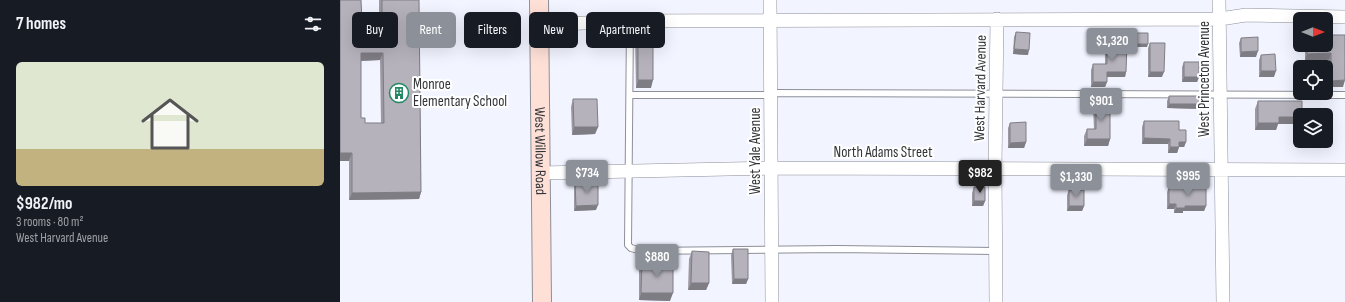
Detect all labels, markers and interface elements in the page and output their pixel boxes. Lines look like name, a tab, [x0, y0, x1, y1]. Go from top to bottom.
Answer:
chip: Buy	[352, 12, 398, 48]
chip: Rent	[406, 12, 456, 48]
chip: Filters	[464, 12, 521, 48]
chip: New	[529, 12, 578, 48]
chip: Apartment	[586, 12, 665, 48]
north arrow	[1293, 12, 1333, 52]
map controls	[1293, 12, 1333, 148]
icon: filters	[302, 13, 324, 35]
text: 7 homes	[16, 14, 66, 34]
street label: West Princeton Avenue	[1195, 21, 1214, 137]
pin: $1,320	[1079, 28, 1145, 62]
text: $1,320	[1096, 33, 1128, 49]
street label: West Harvard Avenue	[970, 35, 991, 141]
button: locate	[1293, 60, 1333, 100]
place label: Monroe Elementary School	[413, 75, 507, 111]
building icon: Monroe Elementary School	[388, 82, 410, 104]
icon: home	[134, 88, 206, 160]
pin: $901	[1077, 88, 1125, 122]
text: $901	[1089, 93, 1113, 109]
street label: West Willow Road	[530, 107, 550, 195]
street label: West Yale Avenue	[746, 107, 765, 195]
button: layers	[1293, 108, 1333, 148]
street label: North Adams Street	[833, 143, 933, 162]
pin: $734	[563, 160, 611, 194]
pin: $982	[956, 160, 1004, 194]
pin: $995	[1164, 163, 1212, 197]
pin: $1,330	[1043, 164, 1109, 198]
text: $734	[575, 165, 599, 181]
text: $982	[968, 165, 992, 181]
text: $995	[1176, 168, 1200, 184]
text: $1,330	[1060, 169, 1092, 185]
text: $982/mo	[16, 194, 73, 214]
text: 3 rooms · 80 m²	[16, 214, 84, 230]
text: West Harvard Avenue	[16, 230, 108, 246]
pin: $880	[633, 244, 681, 278]
text: $880	[644, 249, 670, 265]

